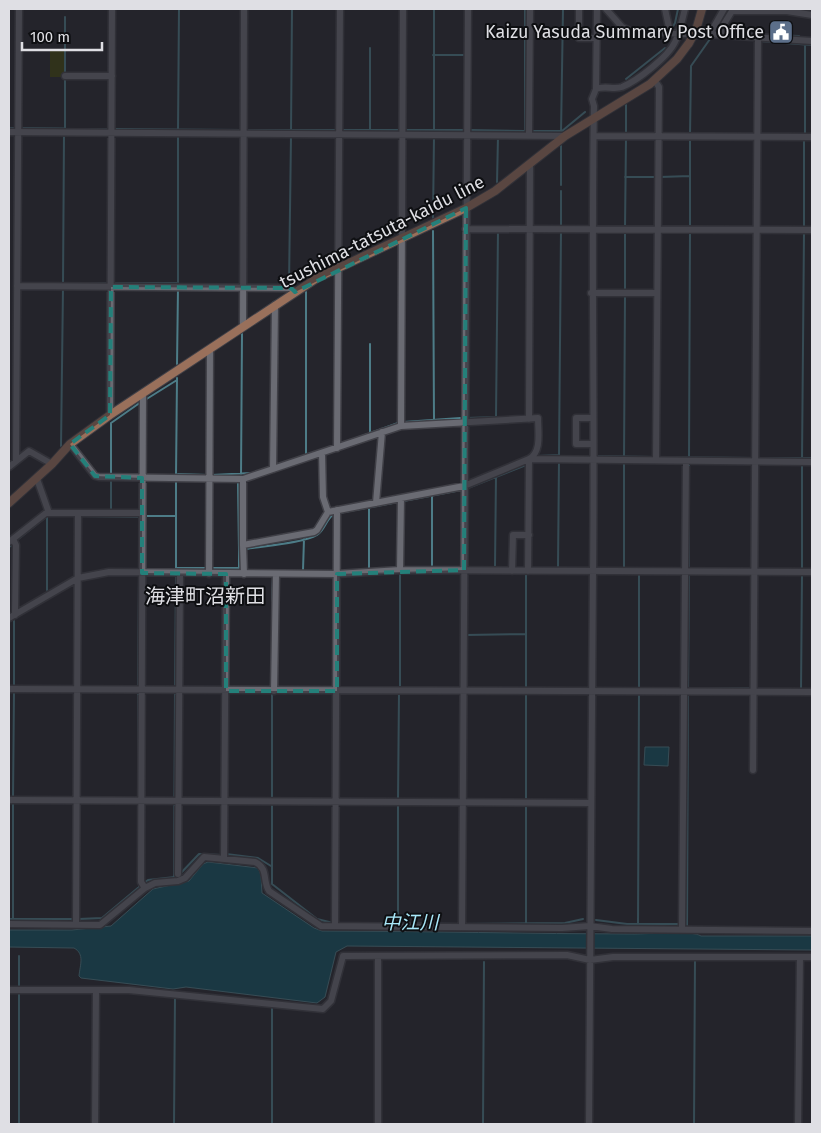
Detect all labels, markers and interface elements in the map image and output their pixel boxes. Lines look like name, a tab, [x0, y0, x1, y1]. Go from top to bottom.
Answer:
public building icon: Kaizu Yasuda Summary Post Office	[768, 19, 794, 45]
scale bar	[22, 20, 102, 52]
place label: Kaizu Yasuda Summary Post Office	[485, 21, 764, 43]
text: 100 m	[30, 28, 70, 46]
street label: tsushima-tatsuta-kaidu line	[276, 171, 488, 293]
district label: 海津町沼新田	[145, 584, 265, 608]
water label: 中江川	[381, 911, 440, 934]

